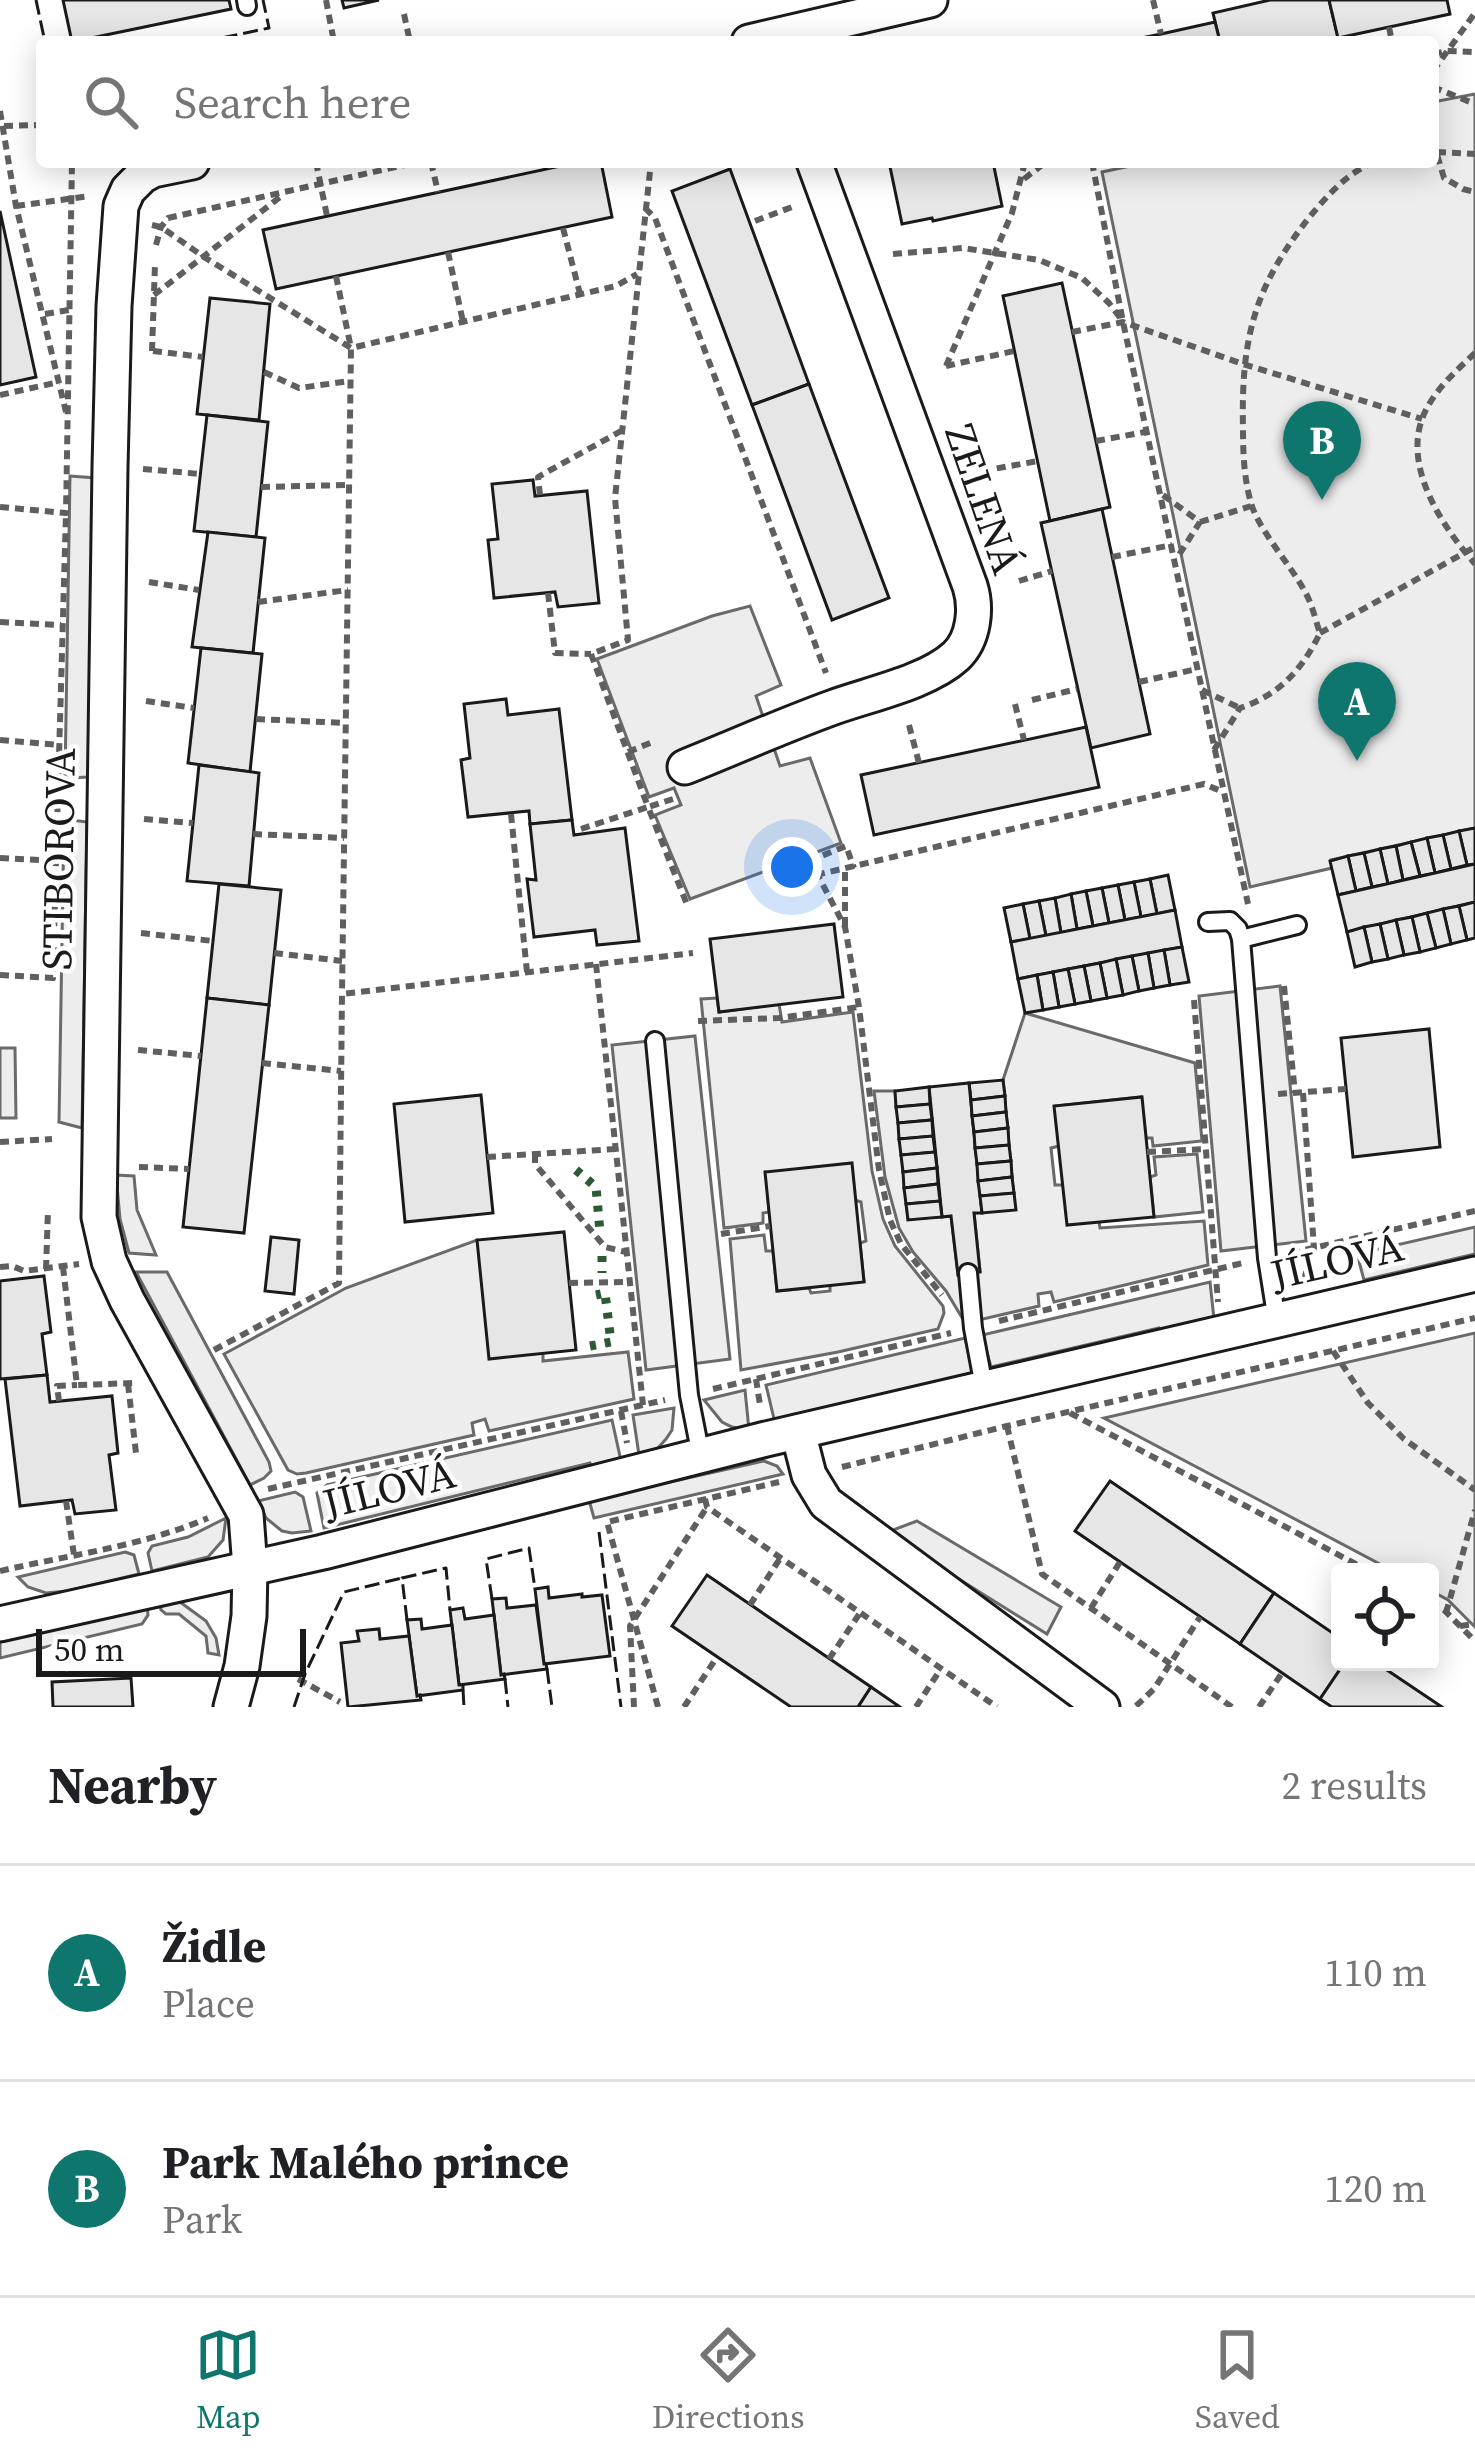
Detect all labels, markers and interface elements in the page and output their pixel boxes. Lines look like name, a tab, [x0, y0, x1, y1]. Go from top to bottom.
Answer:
search box	[36, 36, 1439, 168]
icon: search	[78, 69, 144, 135]
text: Search here	[174, 71, 411, 133]
pin: B	[1283, 401, 1361, 500]
street label: ZELENÁ	[931, 416, 1037, 582]
pin: A	[1318, 662, 1396, 761]
street label: STIBOROVA	[27, 747, 89, 971]
your location	[762, 837, 822, 897]
street label: JÍLOVÁ	[1264, 1217, 1409, 1304]
street label: JÍLOVÁ	[316, 1444, 461, 1533]
map controls	[1331, 1563, 1439, 1671]
button: locate	[1331, 1563, 1439, 1671]
scale bar	[36, 1623, 306, 1676]
text: 50 m	[54, 1627, 124, 1672]
text: Nearby	[48, 1750, 217, 1820]
text: 2 results	[1282, 1759, 1427, 1812]
text: Židle	[162, 1915, 266, 1977]
text: A	[74, 1946, 100, 1999]
text: 110 m	[1324, 1946, 1427, 1999]
text: Place	[162, 1977, 255, 2030]
text: Park Malého prince	[162, 2131, 569, 2193]
text: B	[74, 2162, 100, 2215]
text: 120 m	[1324, 2162, 1427, 2215]
text: Park	[162, 2193, 242, 2246]
tab: Map	[195, 2322, 261, 2439]
tab: Directions	[652, 2322, 805, 2439]
tab: Saved	[1195, 2322, 1280, 2439]

